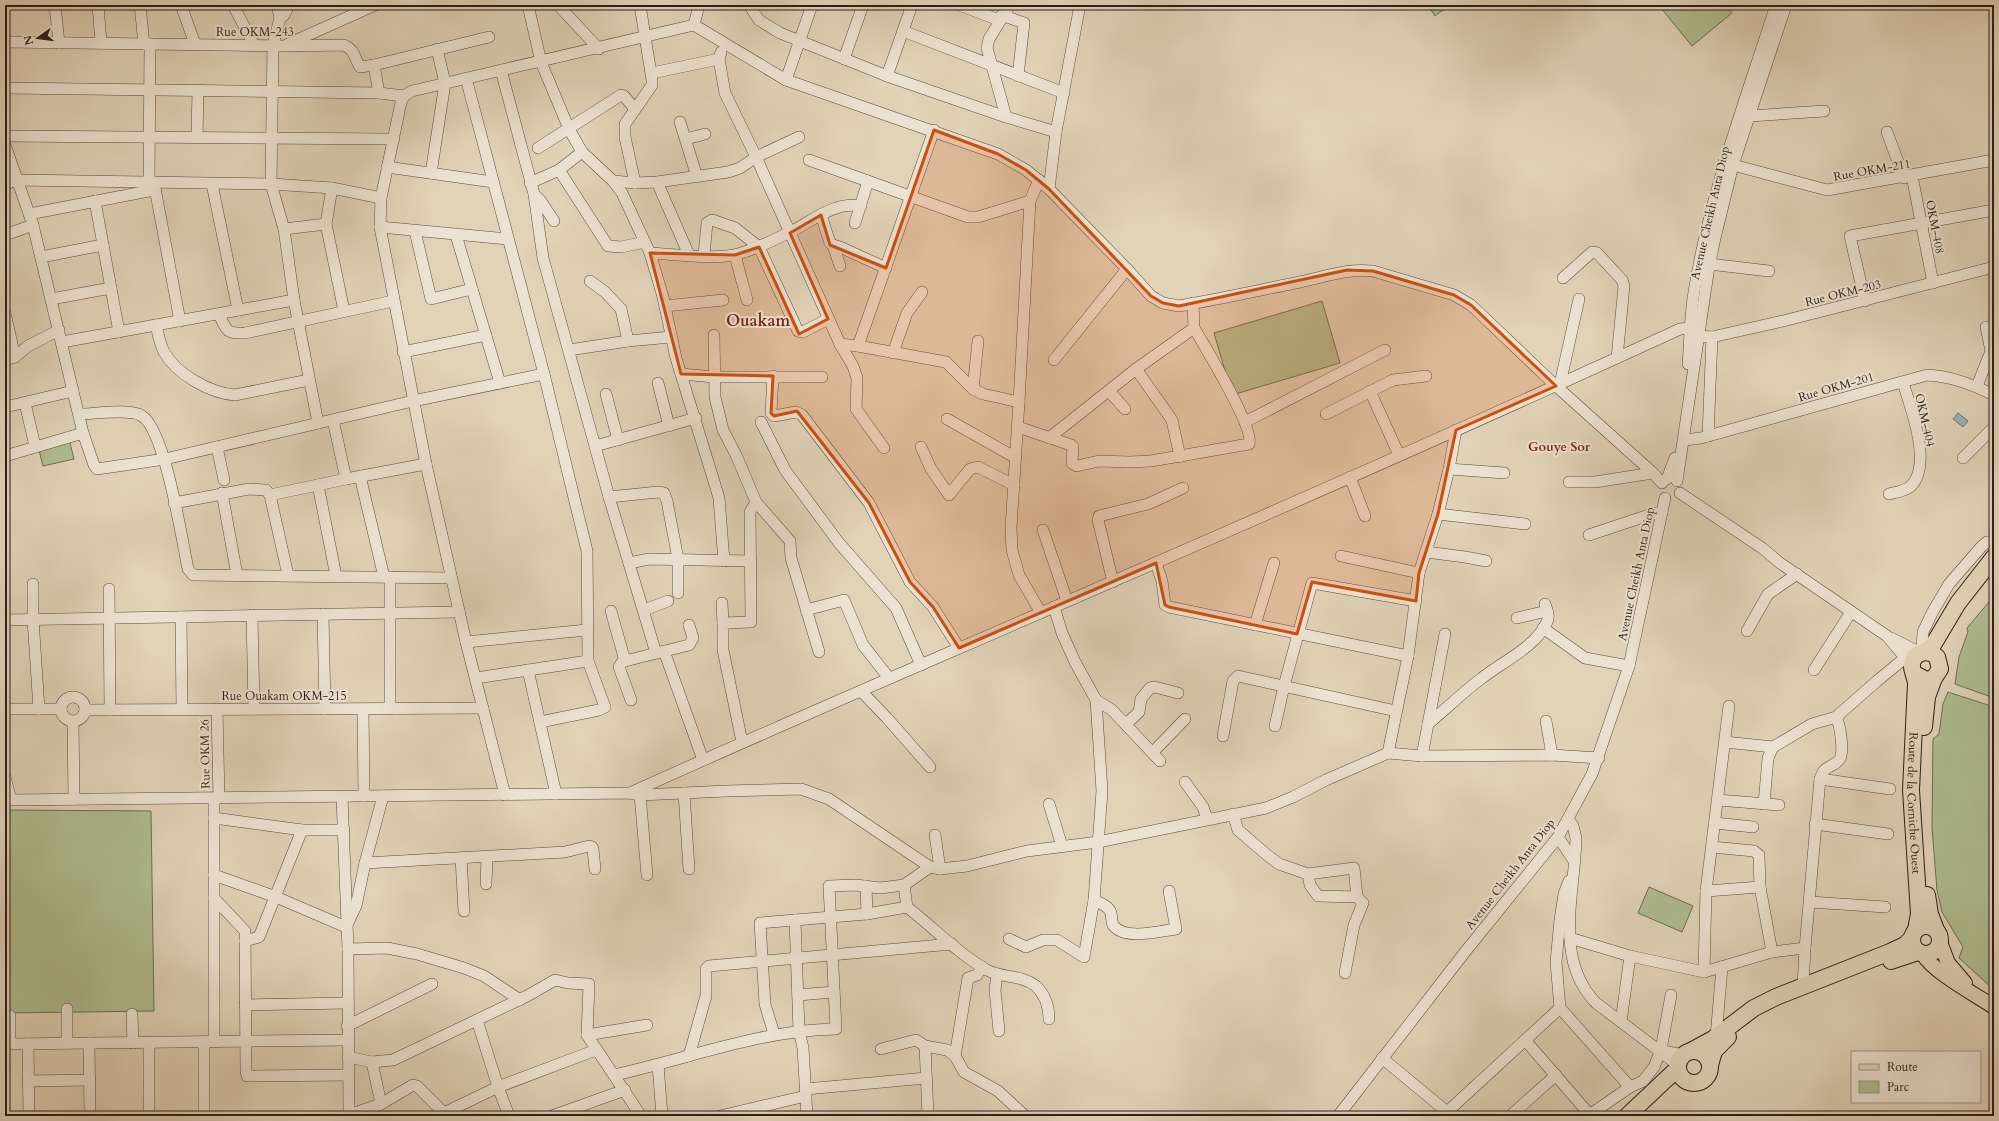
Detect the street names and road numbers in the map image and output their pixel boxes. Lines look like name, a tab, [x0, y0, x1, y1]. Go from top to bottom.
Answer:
street label: Rue OKM-243	[216, 24, 294, 40]
street label: Avenue Cheikh Anta Diop	[1687, 145, 1733, 281]
street label: Rue OKM-211	[1832, 155, 1912, 185]
street label: OKM-408	[1922, 199, 1948, 255]
street label: Rue OKM-203	[1803, 276, 1883, 310]
street label: Rue OKM-201	[1796, 369, 1876, 405]
street label: OKM-404	[1911, 392, 1939, 448]
street label: Avenue Cheikh Anta Diop	[1614, 506, 1658, 642]
street label: Rue Ouakam OKM-215	[221, 688, 347, 704]
street label: Rue OKM 26	[196, 719, 214, 789]
street label: Route de la Corniche Ouest	[1903, 732, 1924, 875]
street label: Avenue Cheikh Anta Diop	[1462, 815, 1558, 933]

